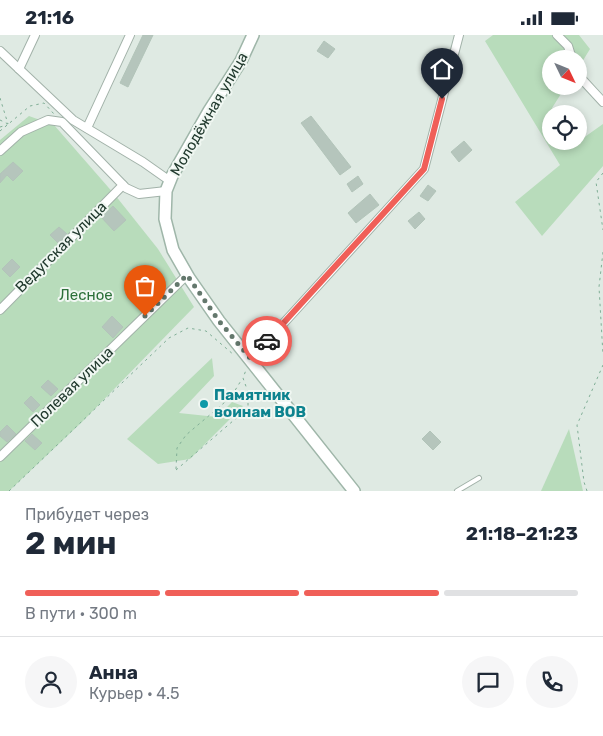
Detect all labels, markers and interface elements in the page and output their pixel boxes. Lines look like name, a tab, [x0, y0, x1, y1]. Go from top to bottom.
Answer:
text: 21:16	[25, 6, 74, 29]
pin	[421, 48, 463, 99]
street label: Молодёжная улица	[166, 49, 252, 179]
north arrow	[542, 50, 588, 95]
map controls	[542, 50, 587, 150]
icon: home	[428, 55, 456, 83]
button: locate	[542, 105, 587, 150]
street label: Ведугская улица	[12, 198, 110, 296]
pin	[124, 265, 166, 316]
icon: bag	[131, 272, 159, 300]
park label: Лесное	[59, 286, 113, 304]
courier	[242, 316, 292, 366]
icon: car	[253, 327, 281, 355]
street label: Полевая улица	[27, 343, 117, 431]
place label: Памятник воинам ВОВ	[214, 386, 306, 421]
marker: Памятник воинам ВОВ	[198, 398, 210, 410]
text: Прибудет через	[25, 505, 149, 524]
text: 21:18–21:23	[466, 522, 578, 545]
text: 2 мин	[25, 524, 117, 562]
text: В пути · 300 m	[25, 604, 137, 623]
button: person	[25, 656, 77, 708]
button: chat	[462, 656, 514, 708]
button: phone	[526, 656, 578, 708]
text: Анна	[89, 661, 138, 684]
text: Курьер · 4.5	[89, 684, 180, 703]

